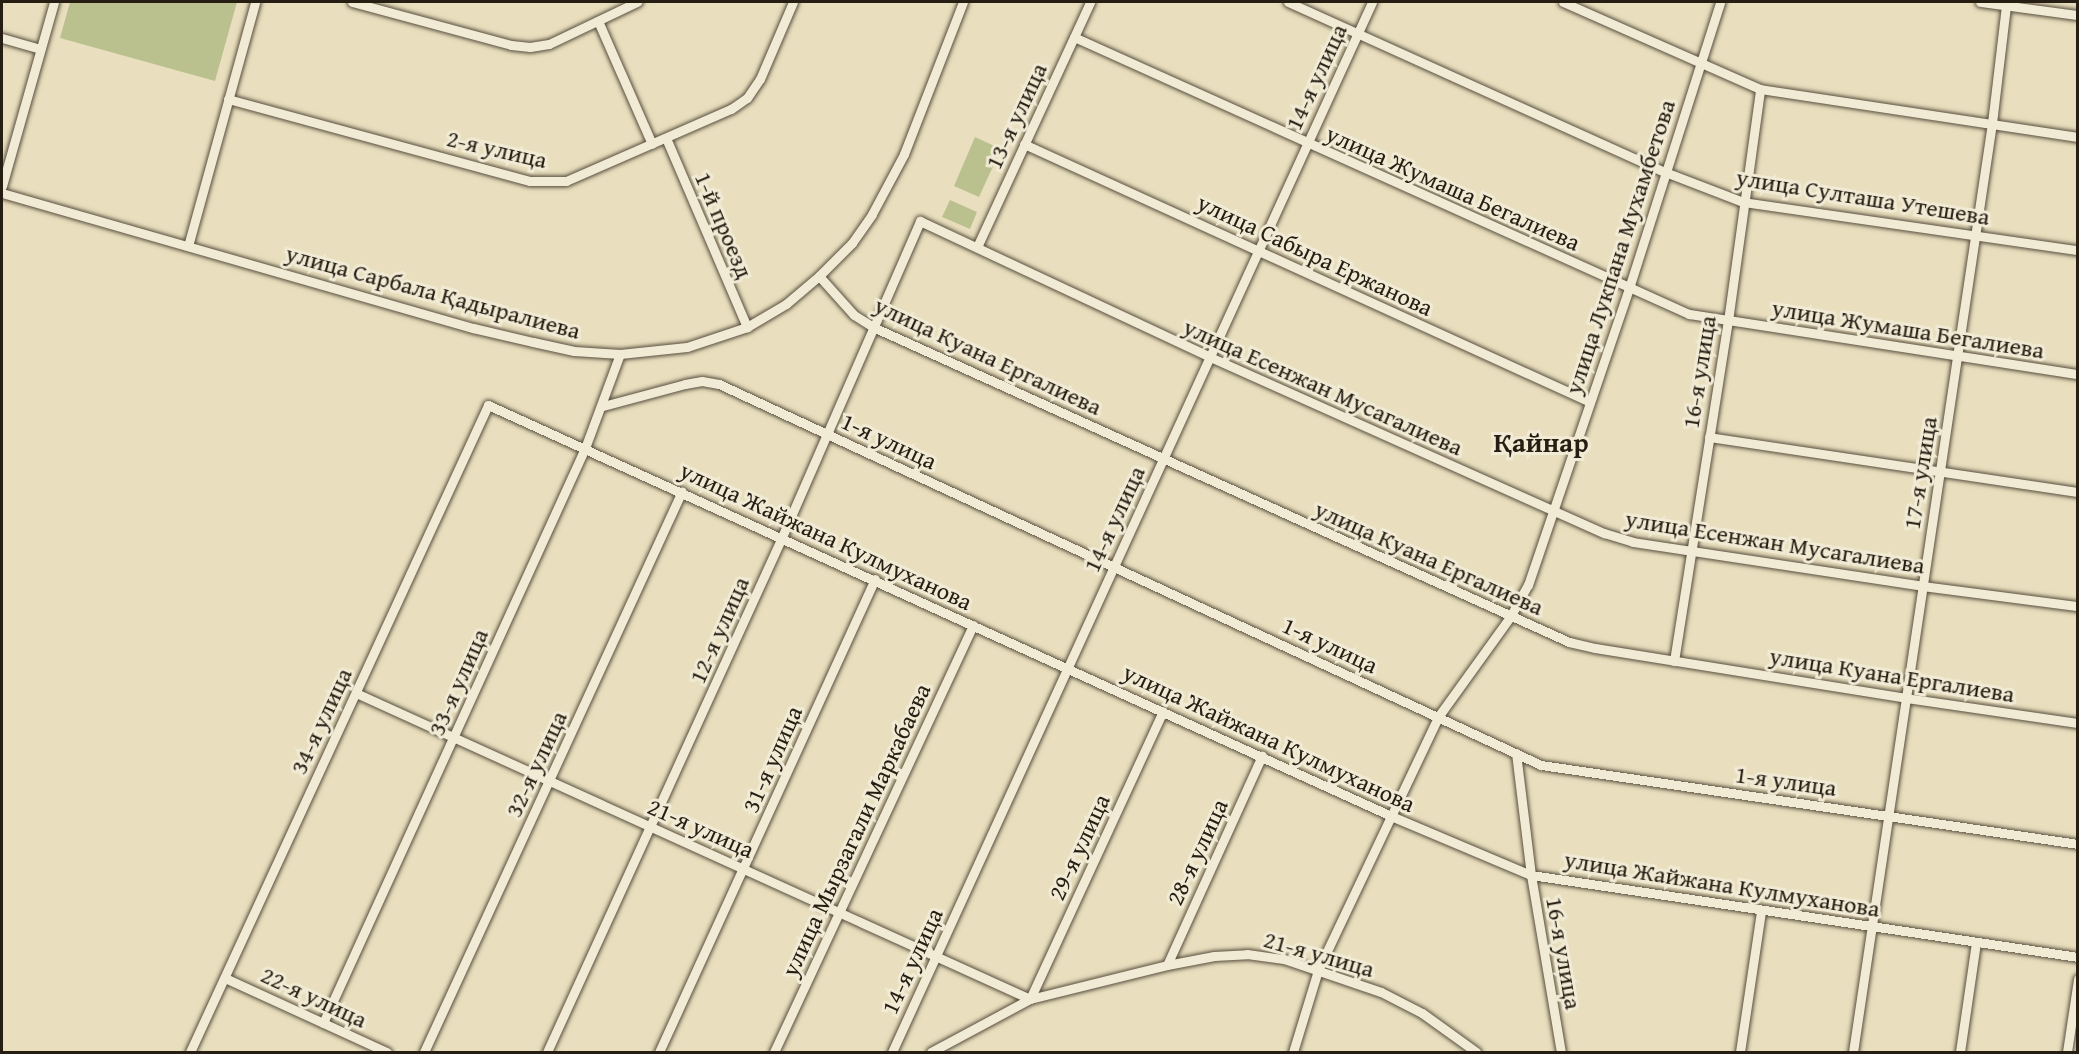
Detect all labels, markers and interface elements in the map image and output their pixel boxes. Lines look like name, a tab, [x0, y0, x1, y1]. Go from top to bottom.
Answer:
street label: 14-я улица	[1279, 19, 1353, 135]
street label: 13-я улица	[979, 58, 1053, 174]
street label: улица Лукпана Мухамбетова	[1559, 96, 1681, 398]
street label: улица Жумаша Бегалиева	[1321, 119, 1585, 257]
street label: 2-я улица	[444, 123, 550, 175]
street label: улица Султаша Утешева	[1734, 163, 1992, 231]
street label: 1-й проезд	[689, 167, 759, 283]
street label: улица Сабыра Ержанова	[1193, 188, 1437, 322]
street label: улица Сарбала Қадыралиева	[283, 239, 583, 345]
street label: улица Куана Ергалиева	[870, 291, 1106, 421]
street label: улица Жумаша Бегалиева	[1770, 293, 2046, 365]
street label: улица Есенжан Мусагалиева	[1179, 312, 1467, 462]
street label: 16-я улица	[1676, 314, 1722, 430]
street label: 1-я улица	[837, 406, 941, 476]
street label: 17-я улица	[1897, 415, 1943, 531]
district label: Қайнар	[1493, 427, 1589, 459]
street label: улица Жайжана Кулмуханова	[675, 456, 977, 616]
street label: 14-я улица	[1077, 461, 1151, 577]
street label: улица Куана Ергалиева	[1310, 494, 1548, 622]
street label: улица Есенжан Мусагалиева	[1623, 504, 1927, 580]
street label: 12-я улица	[683, 572, 755, 688]
street label: 1-я улица	[1278, 610, 1382, 680]
street label: 33-я улица	[422, 624, 494, 740]
street label: улица Куана Ергалиева	[1767, 641, 2017, 709]
street label: улица Жайжана Кулмуханова	[1118, 658, 1420, 818]
street label: 34-я улица	[284, 663, 358, 779]
street label: улица Мырзагали Маркабаева	[775, 679, 937, 981]
street label: 31-я улица	[736, 701, 808, 817]
street label: 32-я улица	[499, 706, 573, 822]
street label: 1-я улица	[1733, 760, 1839, 802]
street label: 29-я улица	[1042, 789, 1116, 905]
street label: 21-я улица	[643, 792, 759, 864]
street label: 28-я улица	[1160, 794, 1234, 910]
street label: улица Жайжана Кулмуханова	[1562, 845, 1882, 923]
street label: 16-я улица	[1540, 895, 1588, 1011]
street label: 14-я улица	[875, 903, 949, 1019]
street label: 21-я улица	[1260, 925, 1378, 983]
street label: 22-я улица	[256, 960, 372, 1034]

